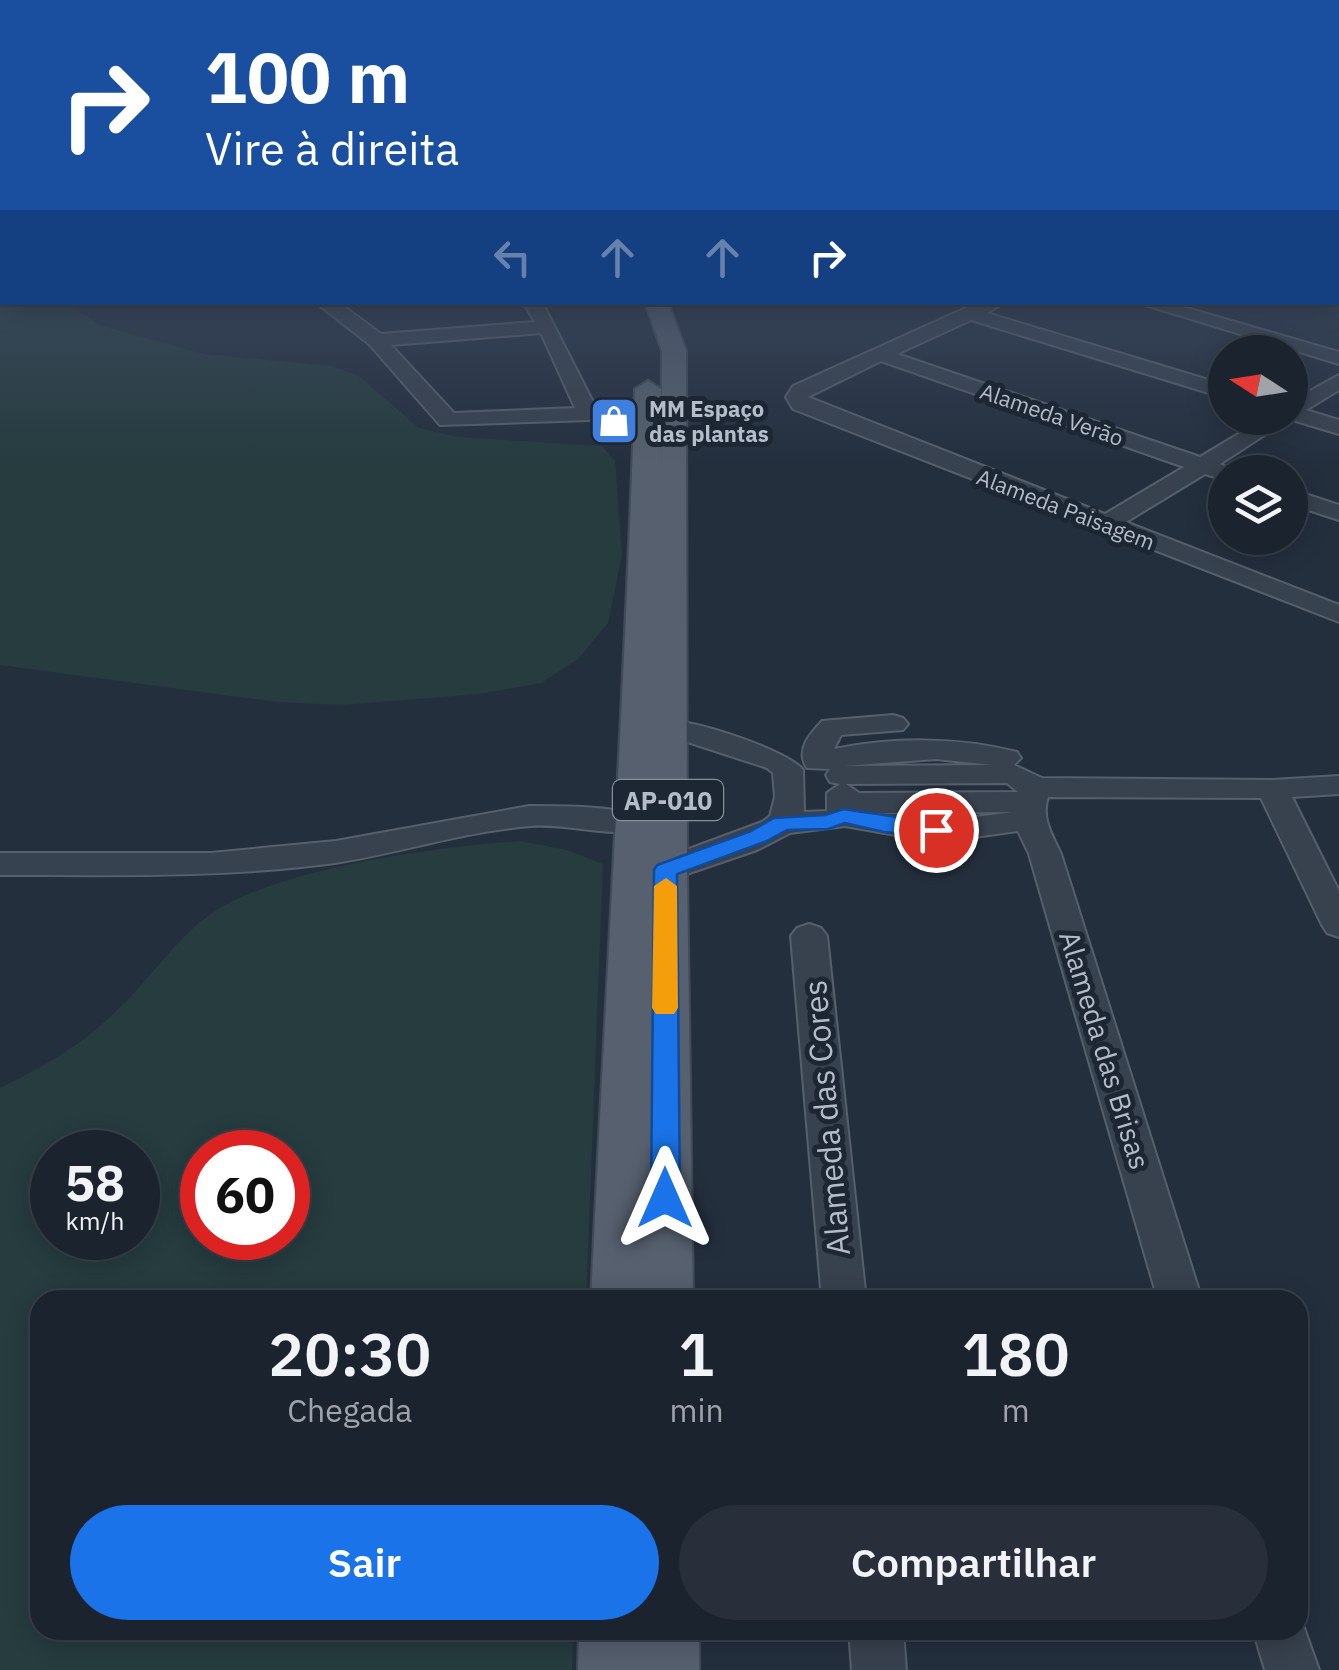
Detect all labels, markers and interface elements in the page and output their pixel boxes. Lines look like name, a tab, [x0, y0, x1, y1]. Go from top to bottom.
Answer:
text: 100 m	[205, 31, 410, 122]
icon: right	[40, 40, 170, 170]
text: Vire à direita	[205, 119, 459, 177]
icon: left	[485, 230, 540, 285]
icon: ahead	[590, 230, 645, 285]
icon: ahead	[695, 230, 750, 285]
icon: right	[800, 230, 855, 285]
north arrow	[1208, 335, 1308, 435]
map controls	[1208, 335, 1308, 555]
street label: Alameda Verão	[977, 376, 1127, 452]
place label: MM Espaço das plantas	[649, 394, 769, 448]
shop icon: MM Espaço das plantas	[588, 395, 640, 447]
button: layers	[1208, 455, 1308, 555]
street label: Alameda Paisagem	[973, 462, 1159, 556]
road number: AP-010	[613, 780, 723, 820]
pin	[894, 788, 979, 873]
icon: arrive	[909, 803, 964, 858]
street label: Alameda das Brisas	[1051, 926, 1159, 1174]
street label: Alameda das Cores	[793, 979, 859, 1257]
speed limit sign: 60	[180, 1130, 310, 1260]
position arrow	[613, 1146, 717, 1250]
text: 58	[65, 1150, 125, 1215]
text: km/h	[66, 1204, 124, 1237]
text: 20:30	[268, 1314, 431, 1393]
text: 1	[679, 1314, 715, 1393]
text: 180	[962, 1314, 1070, 1393]
text: Chegada	[287, 1389, 412, 1431]
text: min	[669, 1389, 724, 1431]
text: m	[1002, 1389, 1030, 1431]
button: Sair	[70, 1505, 659, 1620]
button: Compartilhar	[679, 1505, 1268, 1620]

